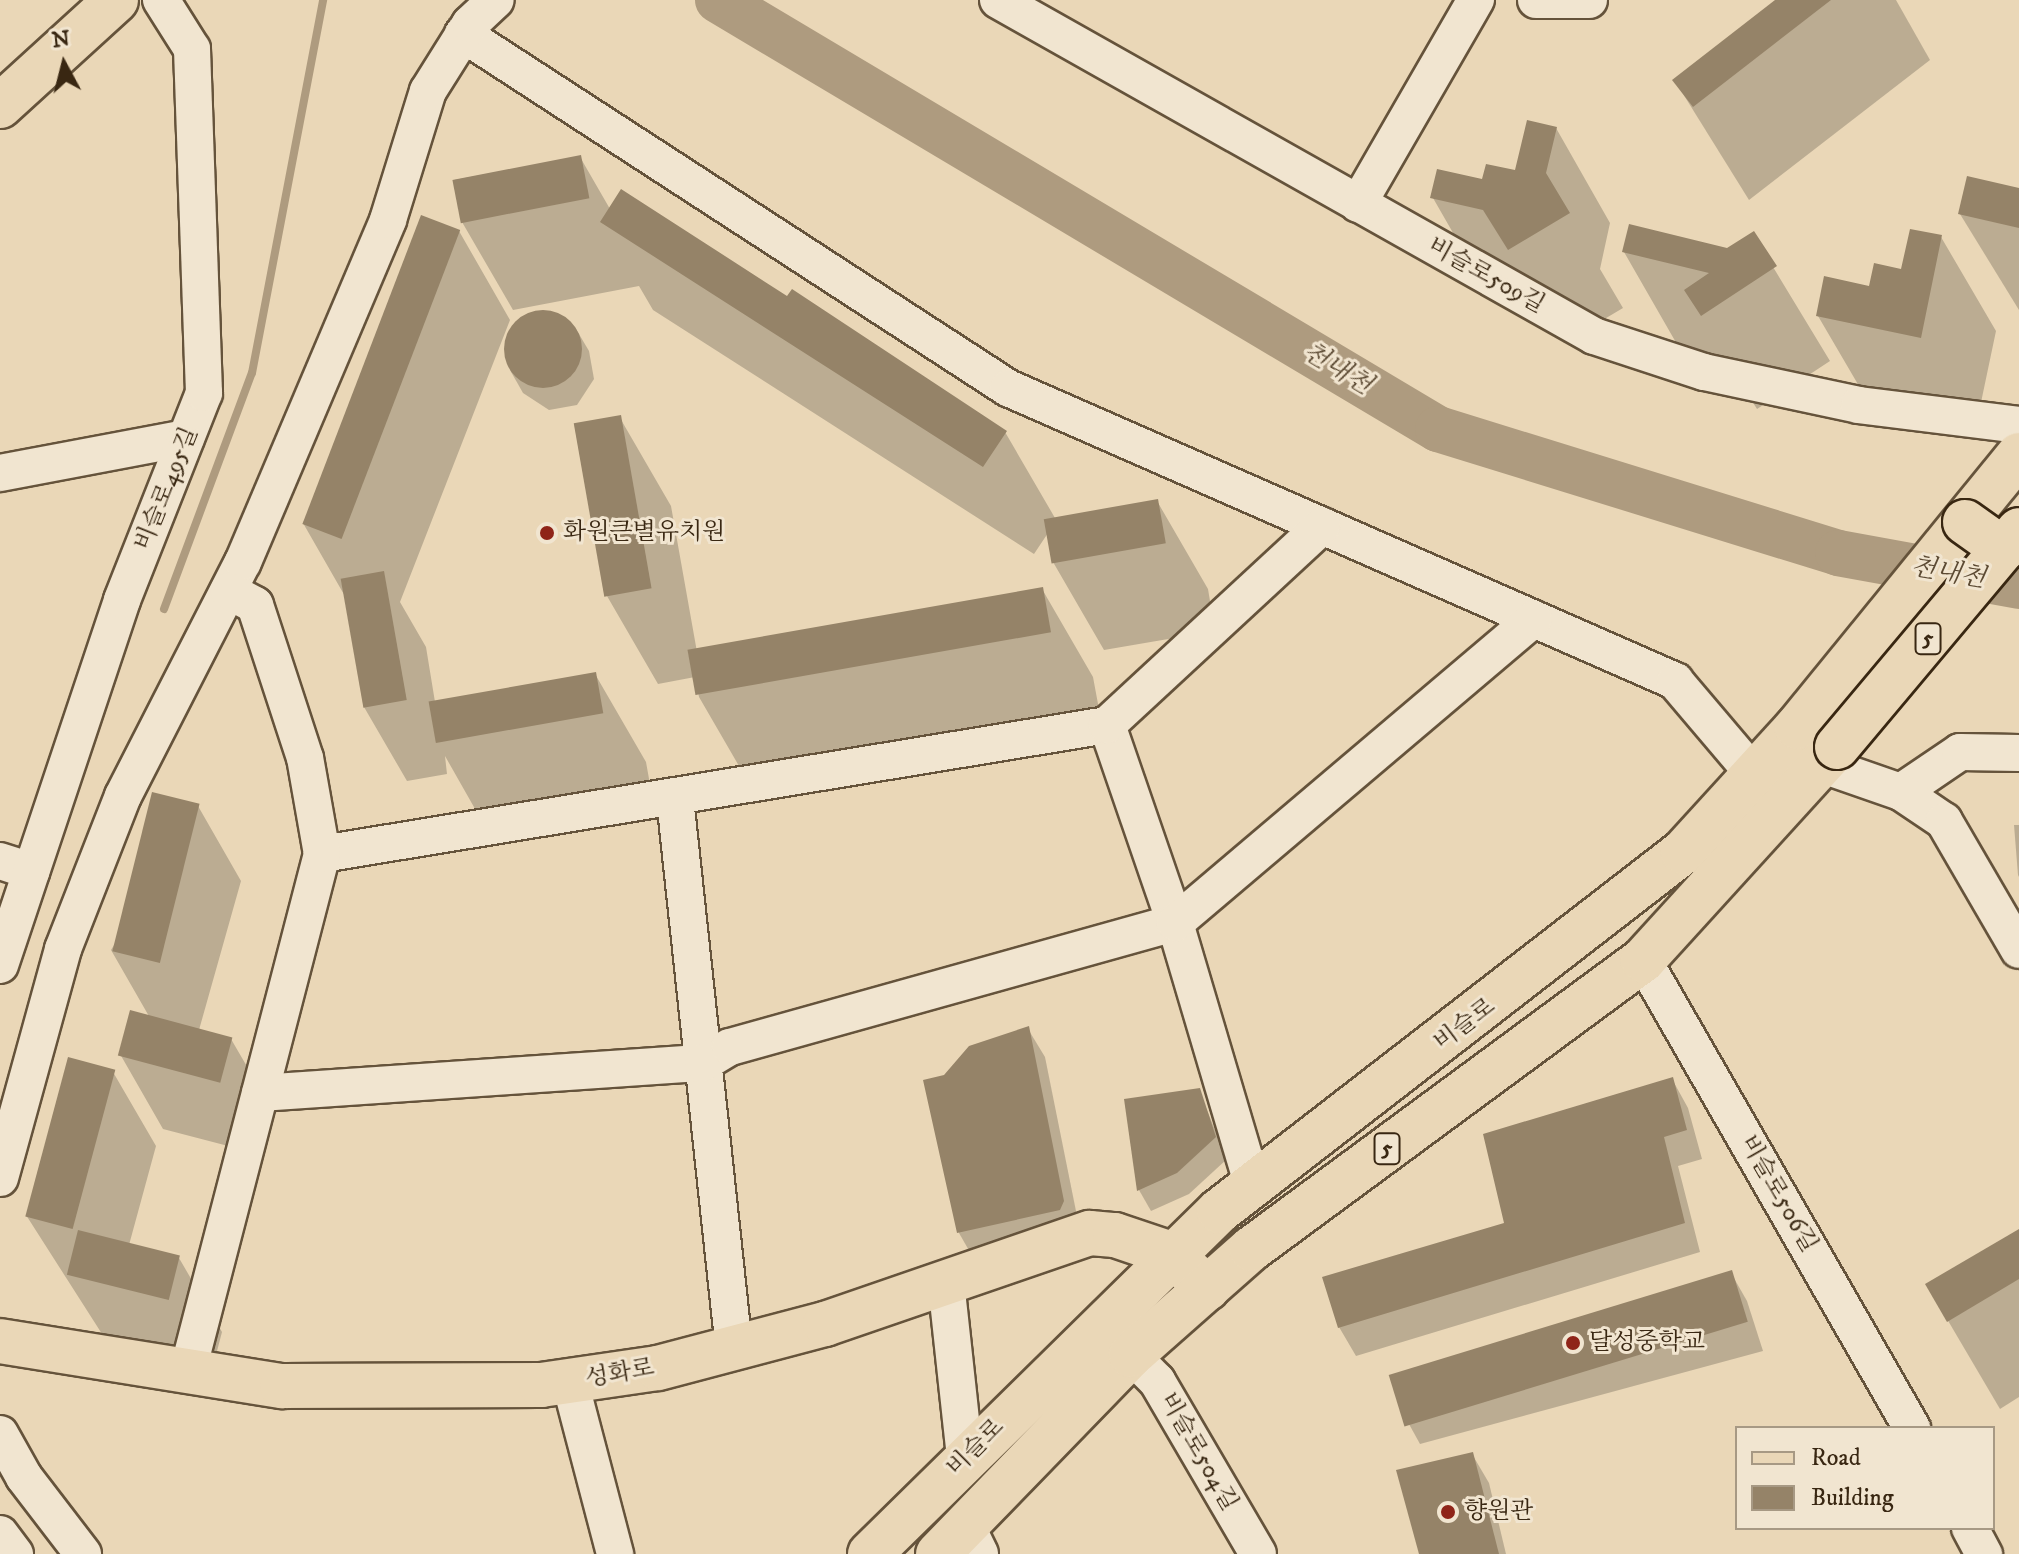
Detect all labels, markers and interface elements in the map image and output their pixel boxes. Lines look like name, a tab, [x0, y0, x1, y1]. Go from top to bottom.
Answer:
north arrow	[24, 24, 104, 104]
text: N	[50, 25, 72, 54]
street label: 비슬로509길	[1422, 232, 1550, 320]
water label: 천내천	[1297, 336, 1377, 402]
street label: 비슬로495길	[129, 423, 205, 555]
place label: 화원큰별유치원	[563, 519, 725, 547]
marker: 화원큰별유치원	[538, 524, 556, 542]
water label: 천내천	[1908, 551, 1988, 595]
road number: 5	[1914, 621, 1942, 657]
street label: 비슬로	[1429, 993, 1501, 1057]
street label: 비슬로506길	[1733, 1130, 1823, 1258]
road number: 5	[1373, 1131, 1401, 1167]
place label: 달성중학교	[1589, 1329, 1705, 1357]
marker: 달성중학교	[1564, 1334, 1582, 1352]
street label: 성화로	[583, 1354, 657, 1394]
street label: 비슬로504길	[1153, 1388, 1243, 1516]
street label: 비슬로	[941, 1413, 1011, 1483]
legend	[1735, 1426, 1995, 1530]
text: Road	[1811, 1443, 1861, 1473]
text: Building	[1811, 1483, 1894, 1513]
place label: 향원관	[1464, 1498, 1534, 1526]
marker: 향원관	[1439, 1503, 1457, 1521]

